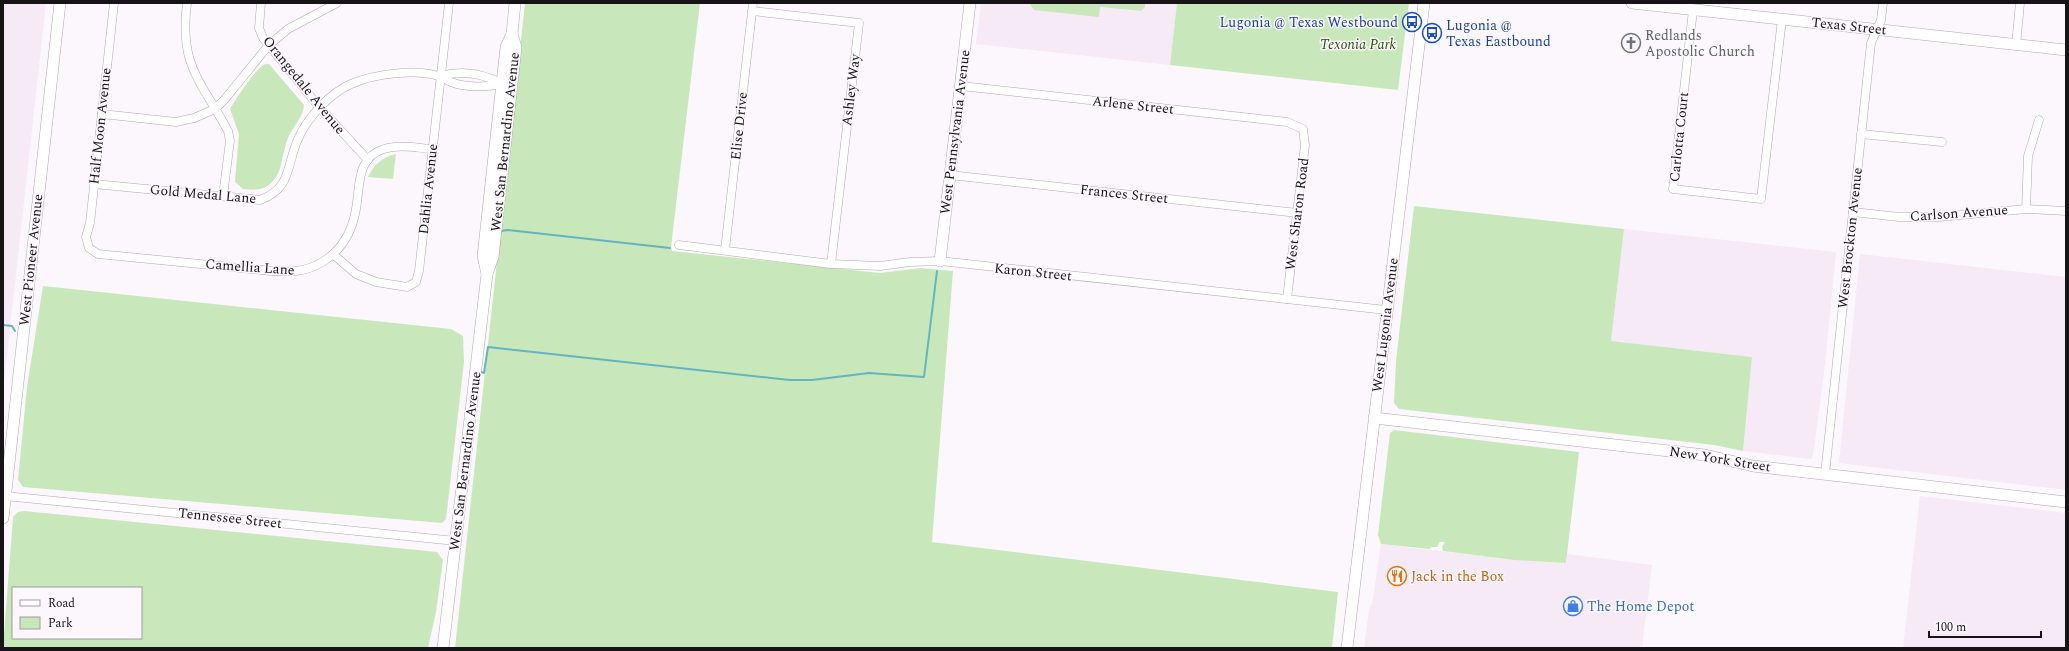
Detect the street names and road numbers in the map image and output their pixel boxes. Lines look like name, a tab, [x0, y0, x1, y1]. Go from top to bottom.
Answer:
street label: Texas Street	[1810, 12, 1888, 40]
street label: Orangedale Avenue	[258, 31, 350, 139]
street label: West Pennsylvania Avenue	[934, 48, 976, 216]
street label: West San Bernardino Avenue	[485, 51, 525, 233]
street label: Ashley Way	[836, 51, 866, 127]
street label: Half Moon Avenue	[83, 67, 117, 185]
street label: Arlene Street	[1091, 90, 1175, 120]
street label: Elise Drive	[725, 91, 753, 161]
street label: Carlotta Court	[1664, 91, 1694, 183]
street label: Dahlia Avenue	[413, 143, 443, 235]
street label: West Sharon Road	[1280, 156, 1314, 271]
street label: West Brockton Avenue	[1832, 166, 1868, 310]
street label: Gold Medal Lane	[149, 179, 257, 209]
street label: Frances Street	[1079, 179, 1169, 209]
street label: West Pioneer Avenue	[14, 193, 48, 327]
street label: Carlson Avenue	[1909, 199, 2009, 227]
street label: Camellia Lane	[205, 253, 296, 281]
street label: West Lugonia Avenue	[1366, 256, 1404, 393]
street label: Karon Street	[993, 257, 1073, 287]
street label: West San Bernardino Avenue	[444, 370, 486, 552]
street label: New York Street	[1668, 441, 1772, 477]
street label: Tennessee Street	[177, 502, 283, 534]

